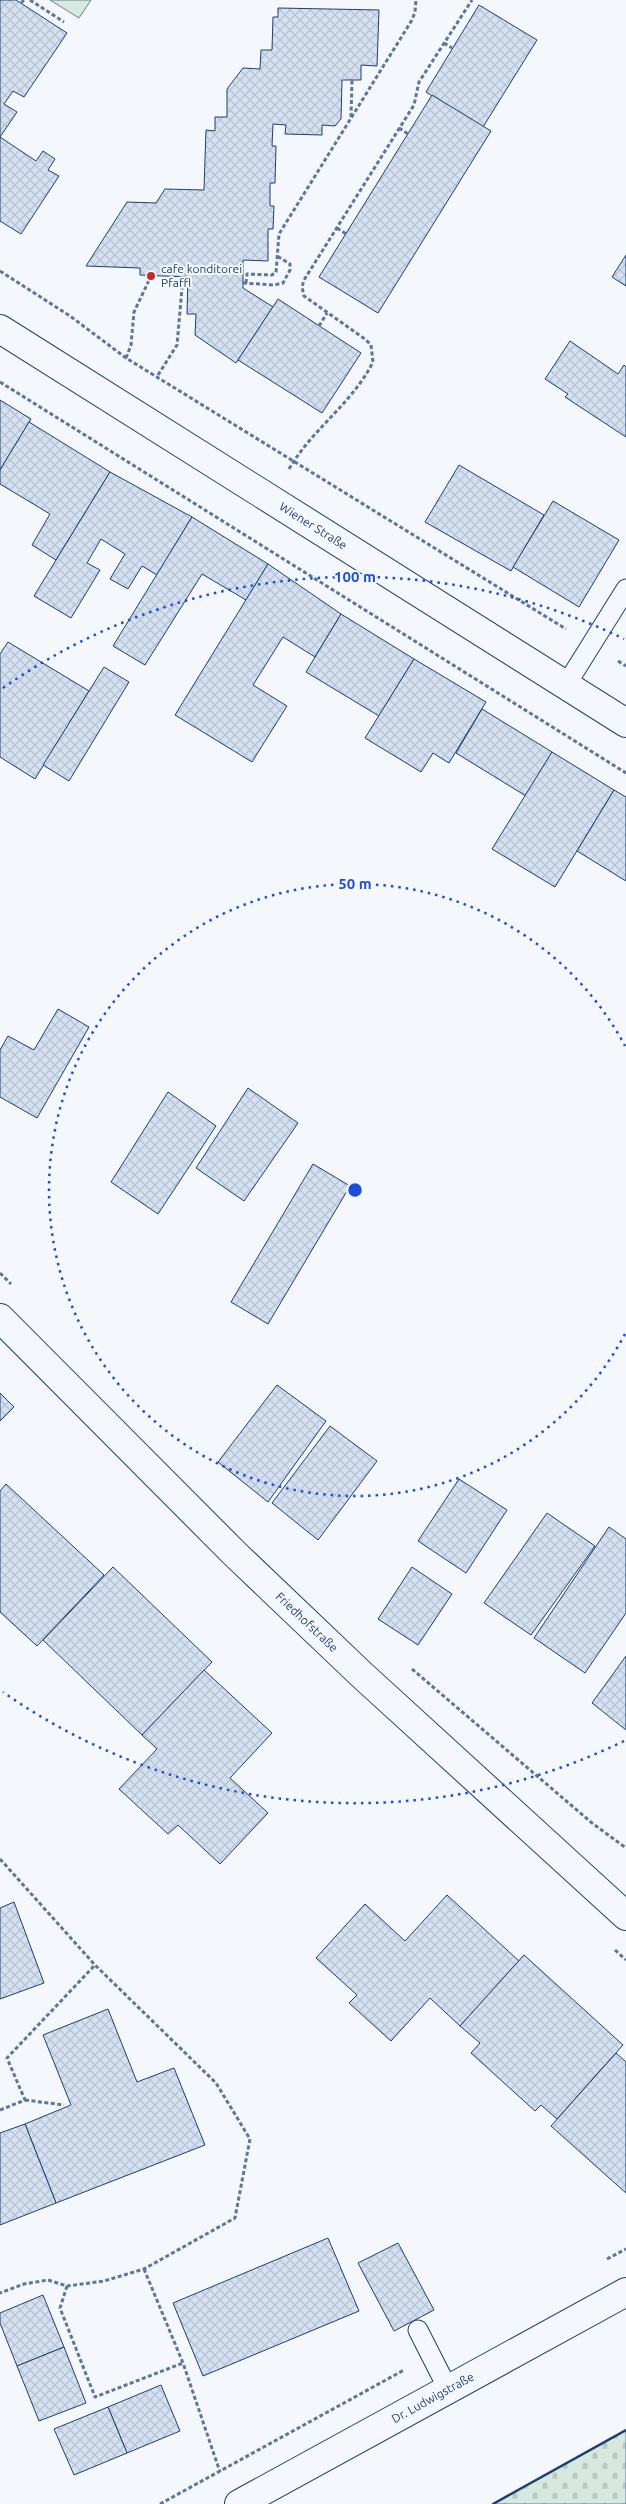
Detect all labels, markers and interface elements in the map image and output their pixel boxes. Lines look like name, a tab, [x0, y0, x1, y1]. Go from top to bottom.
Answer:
place label: cafe konditorei Pfaffl	[161, 262, 242, 289]
marker: cafe konditorei Pfaffl	[145, 270, 157, 282]
street label: Wiener Straße	[277, 500, 350, 552]
text: 100 m	[334, 568, 376, 585]
text: 50 m	[338, 875, 372, 892]
centre of rings	[346, 1181, 364, 1199]
street label: Friedhofstraße	[273, 1589, 341, 1654]
street label: Dr. Ludwigstraße	[389, 2370, 476, 2425]

